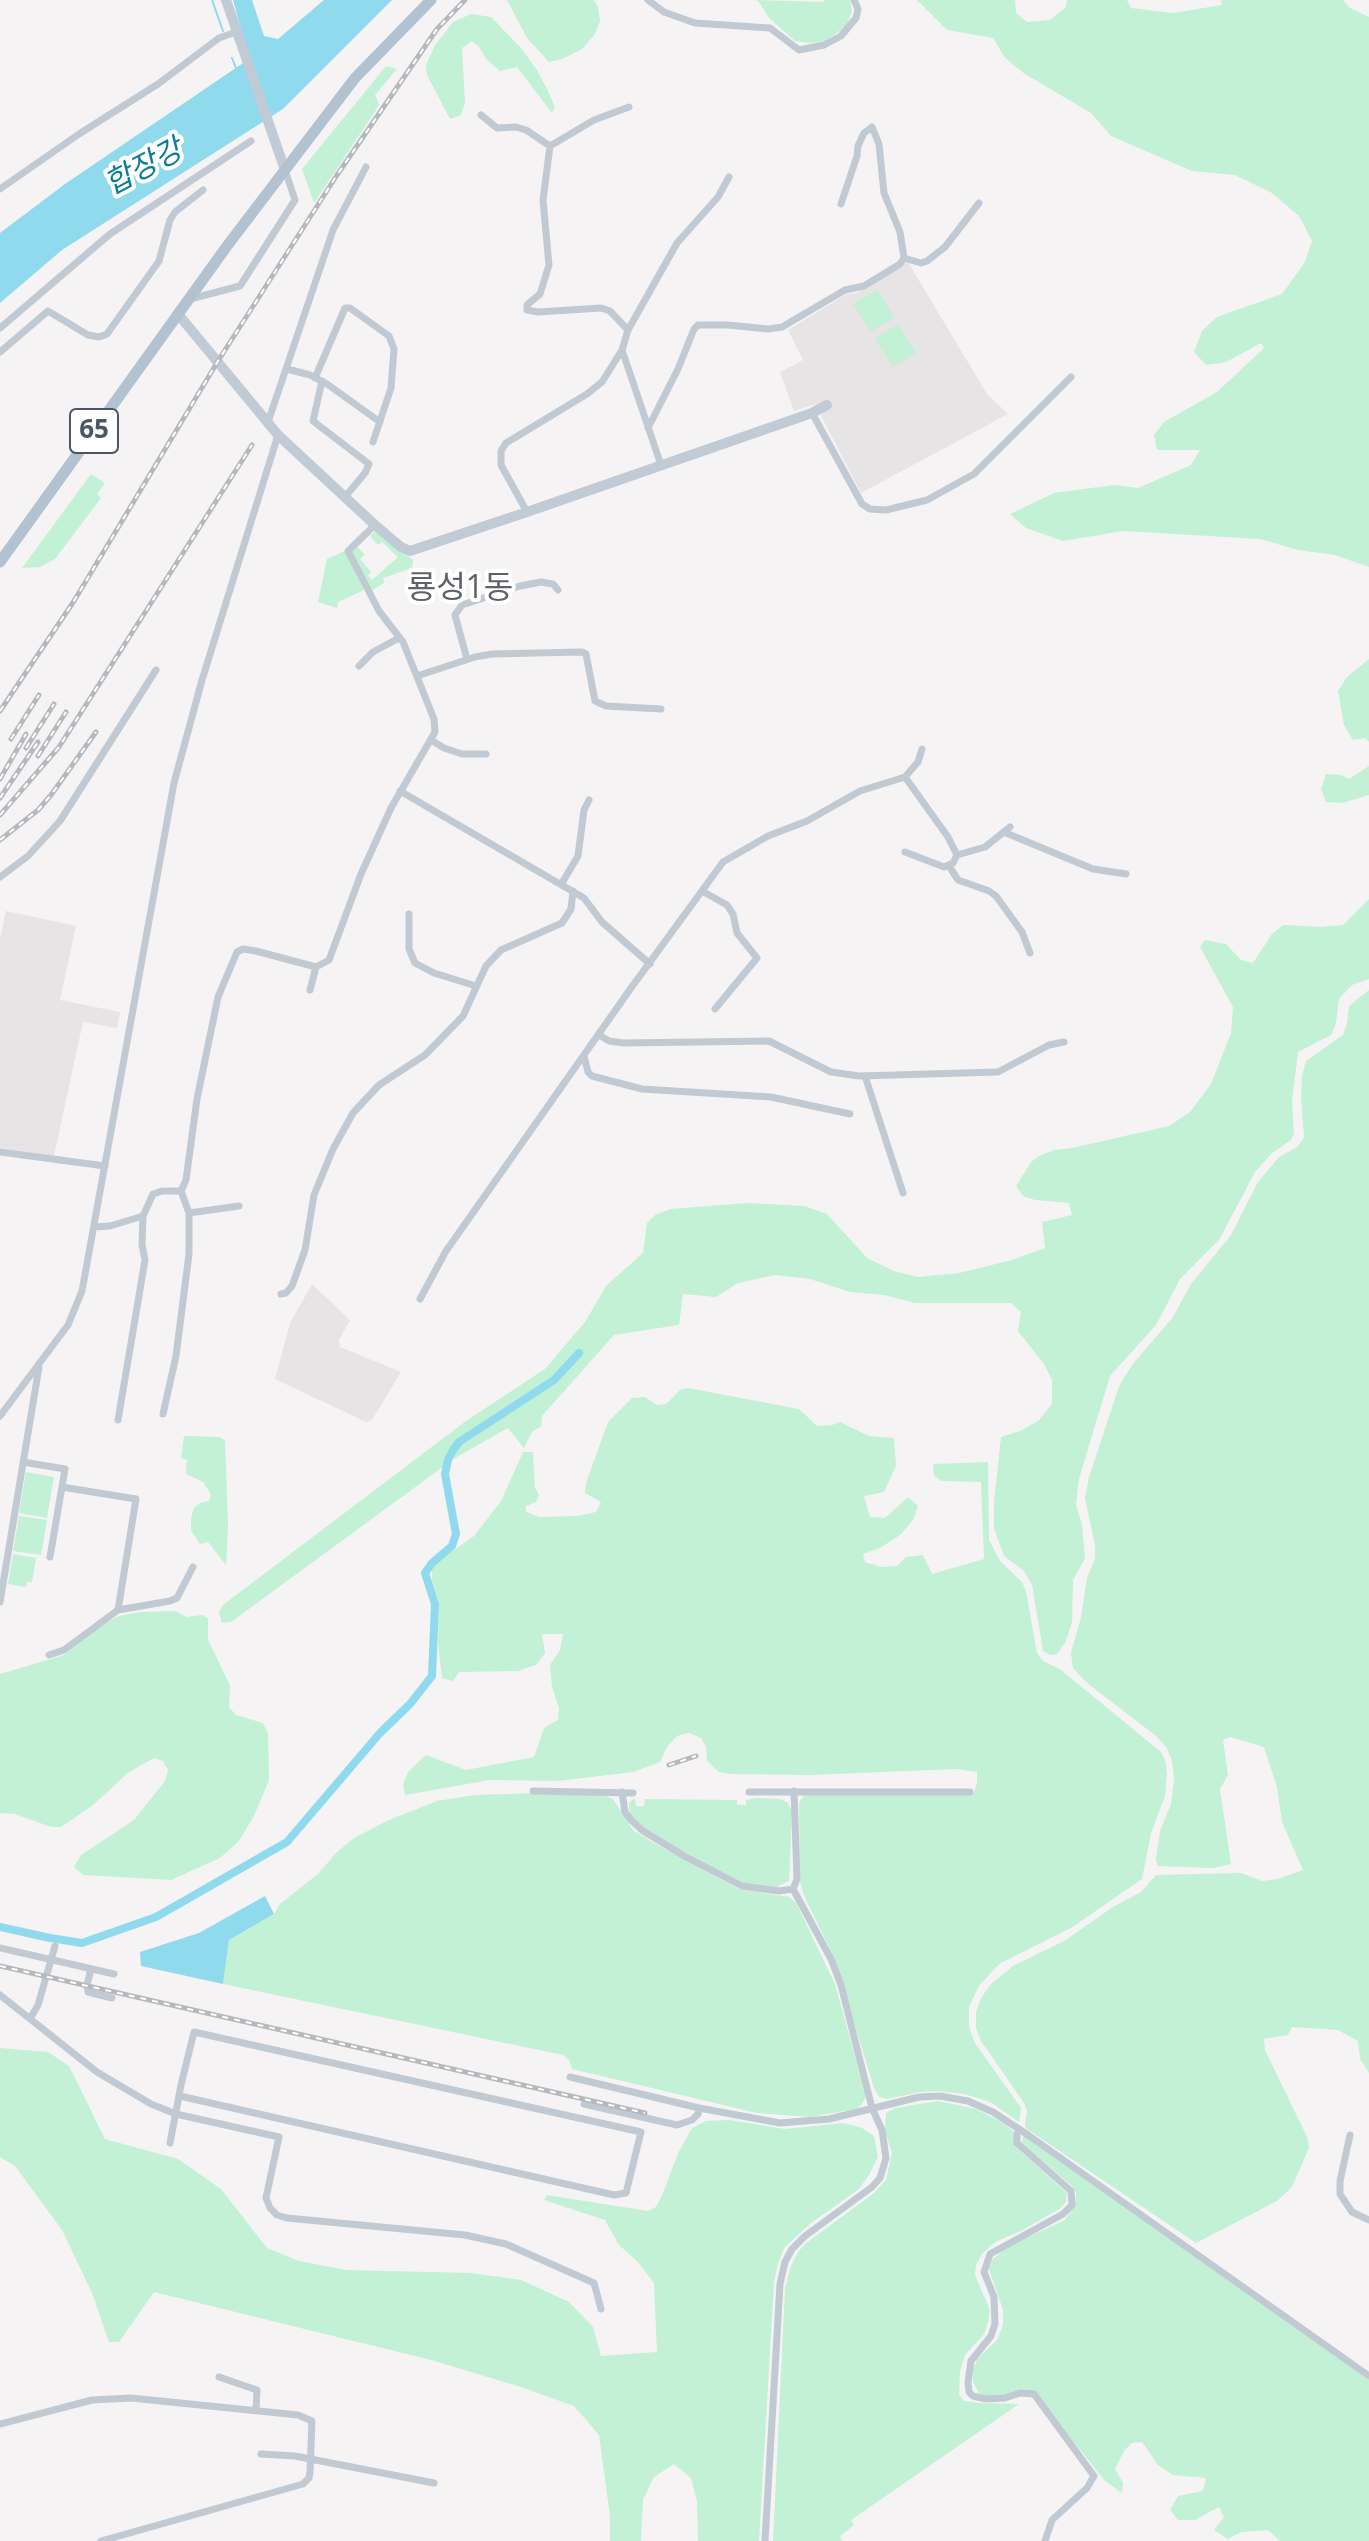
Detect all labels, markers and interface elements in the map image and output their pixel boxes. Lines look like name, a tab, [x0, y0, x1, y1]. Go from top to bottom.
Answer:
water label: 합장강	[99, 133, 189, 203]
road number: 65	[70, 409, 118, 453]
district label: 룡성1동	[407, 570, 513, 608]

